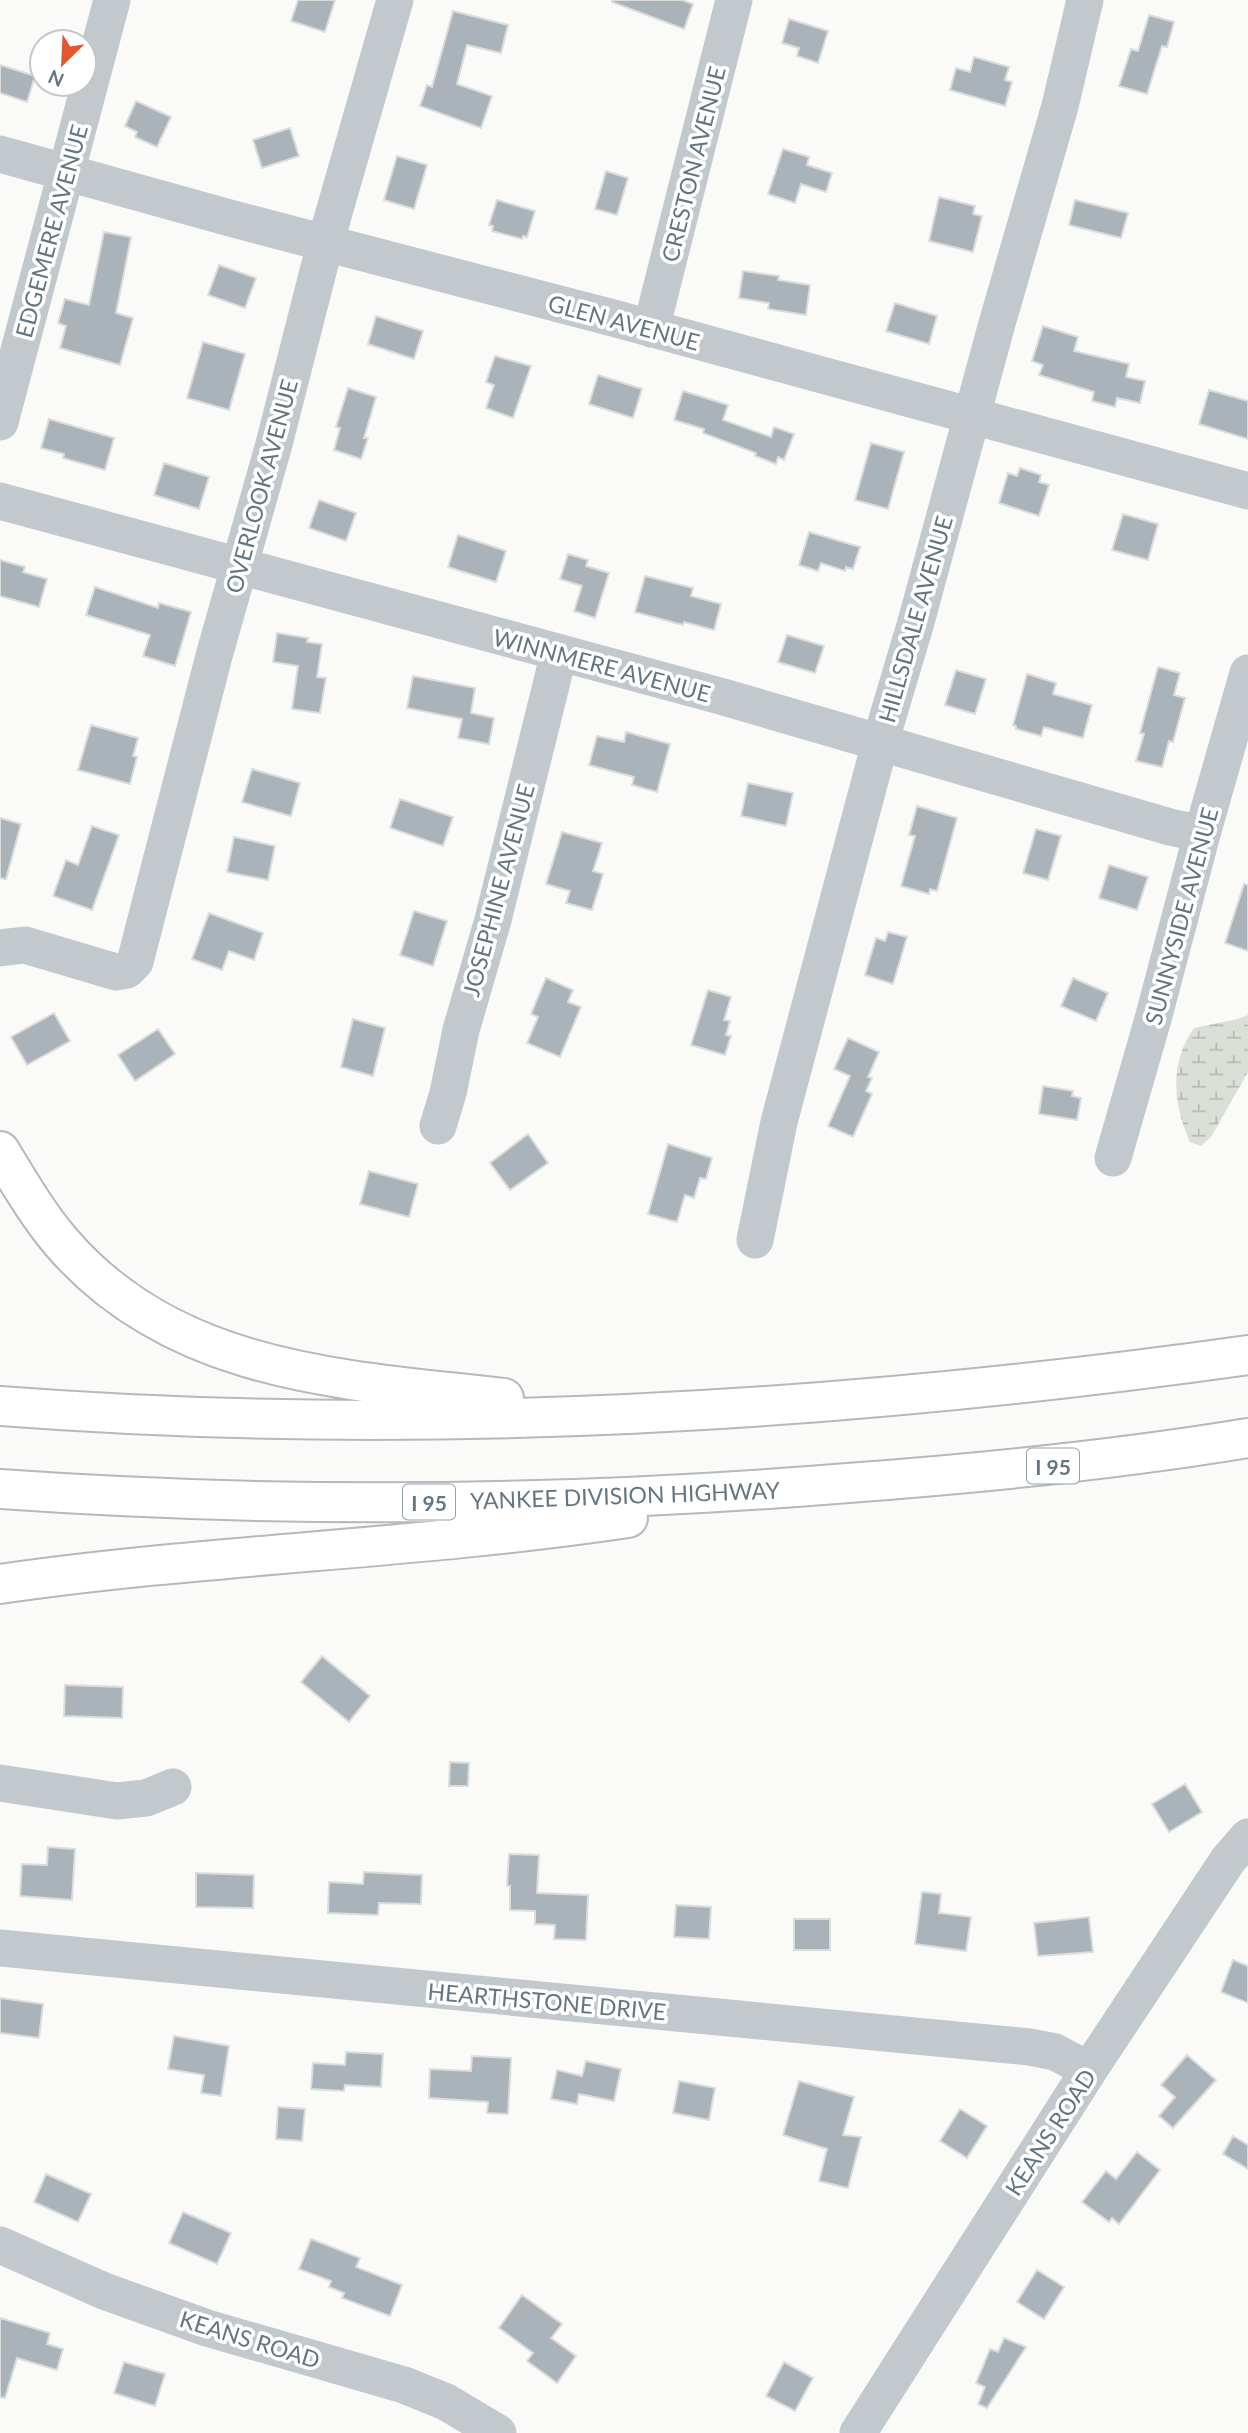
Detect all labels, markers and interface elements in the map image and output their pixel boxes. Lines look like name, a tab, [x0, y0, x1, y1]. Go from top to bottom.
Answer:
north arrow	[28, 28, 98, 98]
street label: CRESTON AVENUE	[655, 63, 731, 265]
text: N	[45, 66, 67, 92]
street label: EDGEMERE AVENUE	[9, 121, 93, 341]
street label: GLEN AVENUE	[545, 288, 703, 356]
street label: OVERLOOK AVENUE	[219, 376, 303, 596]
street label: HILLSDALE AVENUE	[872, 512, 958, 726]
street label: WINNMERE AVENUE	[490, 623, 714, 707]
street label: JOSEPHINE AVENUE	[456, 781, 540, 999]
street label: SUNNYSIDE AVENUE	[1138, 804, 1224, 1028]
road number: I 95	[1027, 1448, 1079, 1484]
street label: YANKEE DIVISION HIGHWAY	[470, 1476, 781, 1514]
road number: I 95	[403, 1484, 455, 1520]
street label: HEARTHSTONE DRIVE	[427, 1977, 667, 2025]
street label: KEANS ROAD	[999, 2063, 1101, 2201]
street label: KEANS ROAD	[176, 2304, 324, 2374]

